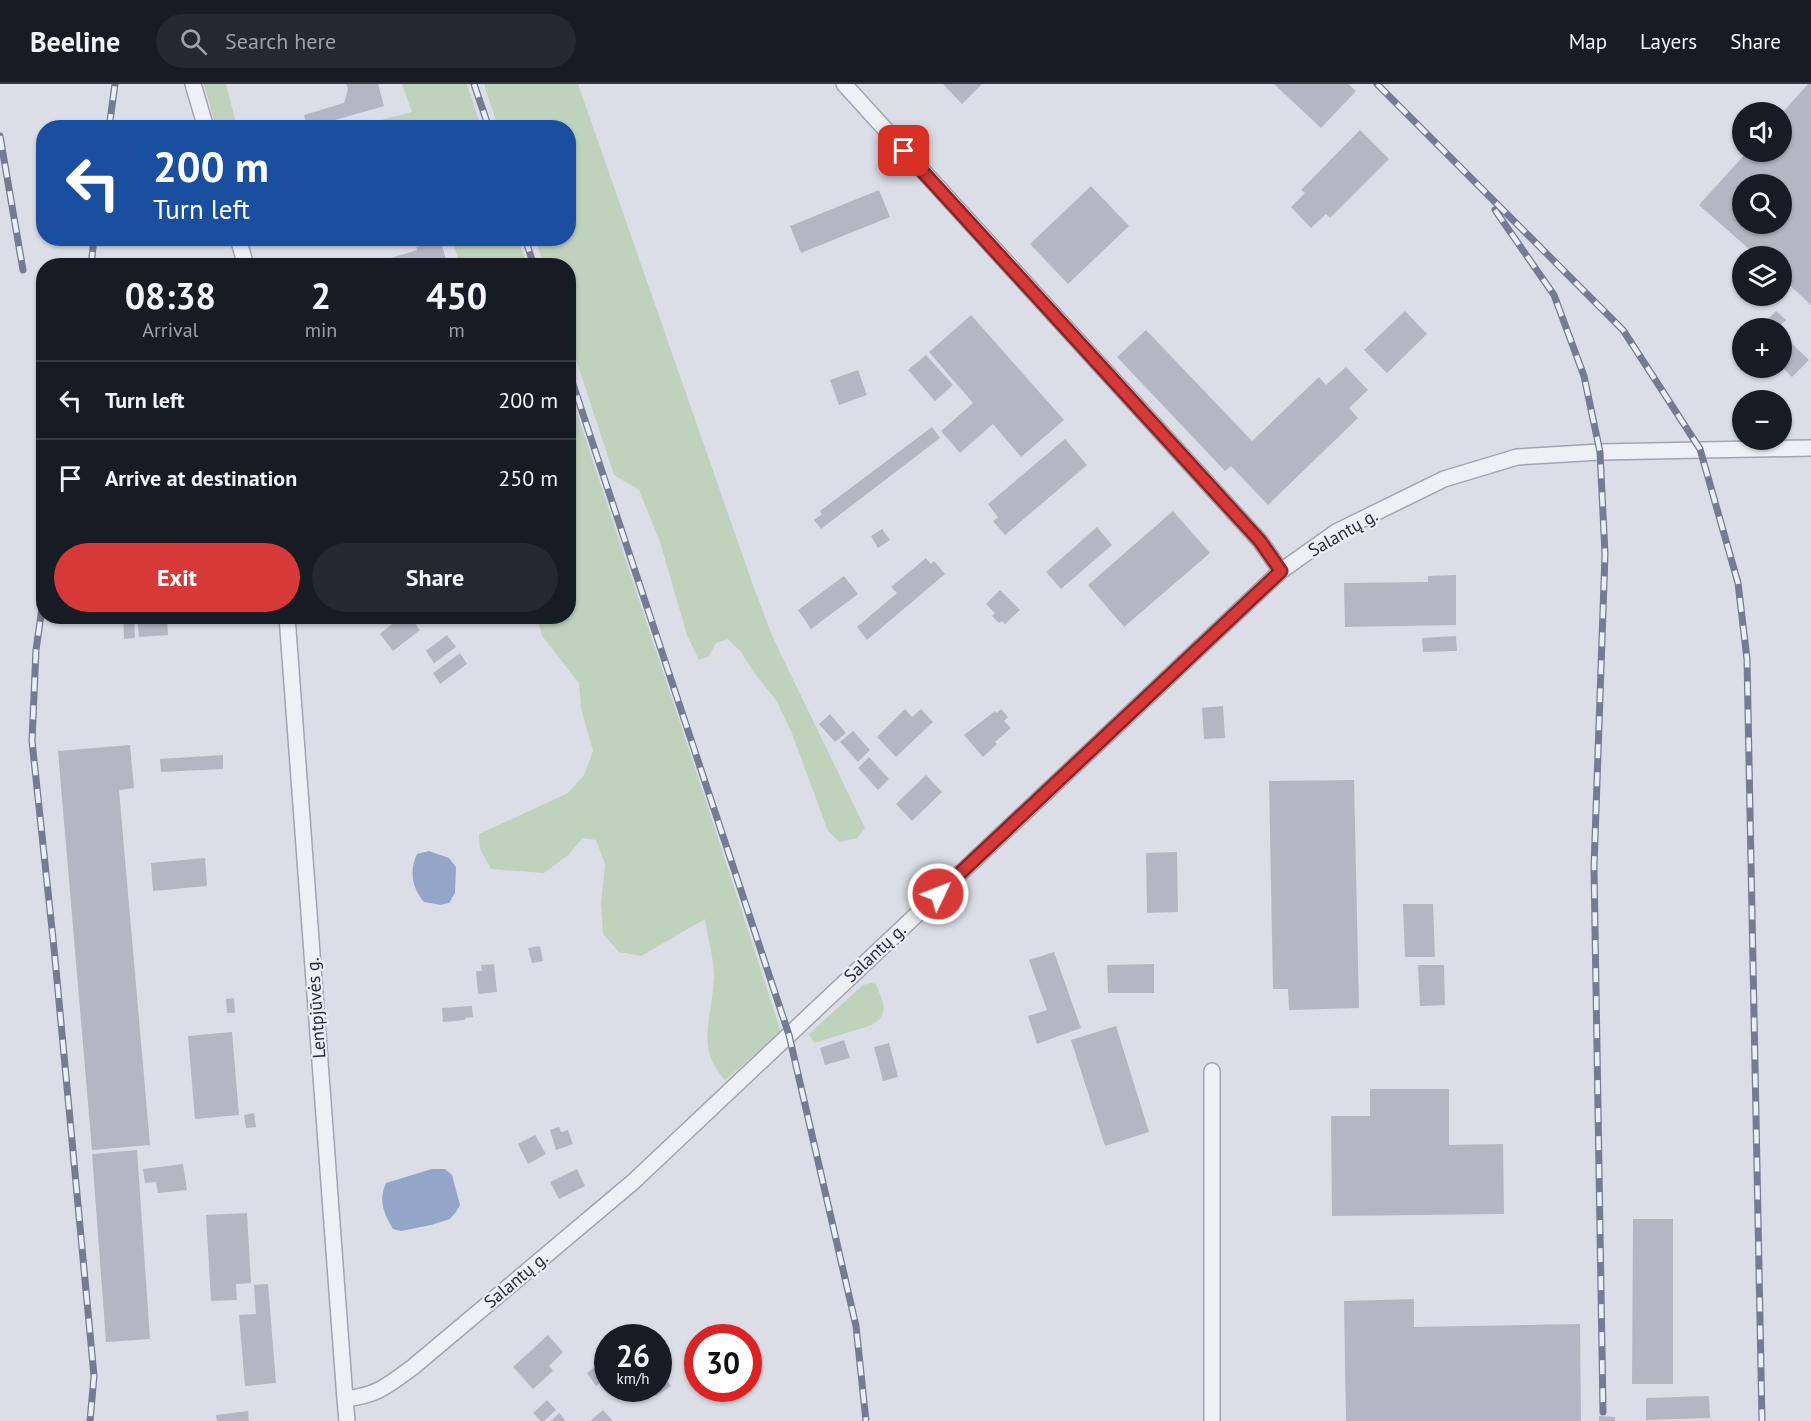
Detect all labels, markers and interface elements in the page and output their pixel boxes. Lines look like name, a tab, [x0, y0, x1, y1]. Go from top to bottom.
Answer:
search box	[156, 14, 576, 68]
text: Beeline	[30, 23, 120, 60]
icon: search	[177, 25, 210, 58]
text: Search here	[225, 27, 336, 55]
text: Map	[1569, 28, 1607, 55]
text: Layers	[1640, 28, 1697, 55]
text: Share	[1730, 28, 1781, 55]
map controls	[1732, 102, 1792, 450]
button: sound	[1732, 102, 1792, 162]
pin	[878, 125, 929, 176]
icon: arrive	[887, 134, 920, 167]
text: 200 m	[153, 139, 269, 194]
icon: left	[54, 144, 132, 222]
button: search	[1732, 174, 1792, 234]
text: Turn left	[153, 192, 250, 226]
button: layers	[1732, 246, 1792, 306]
text: 08:38	[125, 272, 216, 319]
text: 2	[311, 272, 331, 319]
text: 450	[426, 272, 487, 319]
text: Arrival	[142, 317, 198, 343]
text: min	[305, 317, 337, 343]
text: m	[449, 317, 465, 343]
button: +	[1732, 318, 1792, 378]
icon: left	[54, 384, 87, 417]
text: Turn left	[105, 386, 185, 414]
text: 200 m	[498, 386, 558, 414]
button: −	[1732, 390, 1792, 450]
icon: arrive	[54, 462, 87, 495]
text: Arrive at destination	[105, 464, 297, 492]
text: 250 m	[498, 464, 558, 492]
street label: Salantų g.	[1304, 503, 1382, 562]
button: Exit	[54, 543, 300, 612]
button: Share	[312, 543, 558, 612]
position arrow	[906, 862, 970, 926]
street label: Salantų g.	[839, 918, 911, 987]
street label: Lentpjūvės g.	[301, 957, 330, 1059]
street label: Salantų g.	[479, 1246, 552, 1313]
speed limit sign: 30	[684, 1324, 762, 1402]
text: 26	[616, 1336, 650, 1375]
text: km/h	[617, 1369, 649, 1388]

